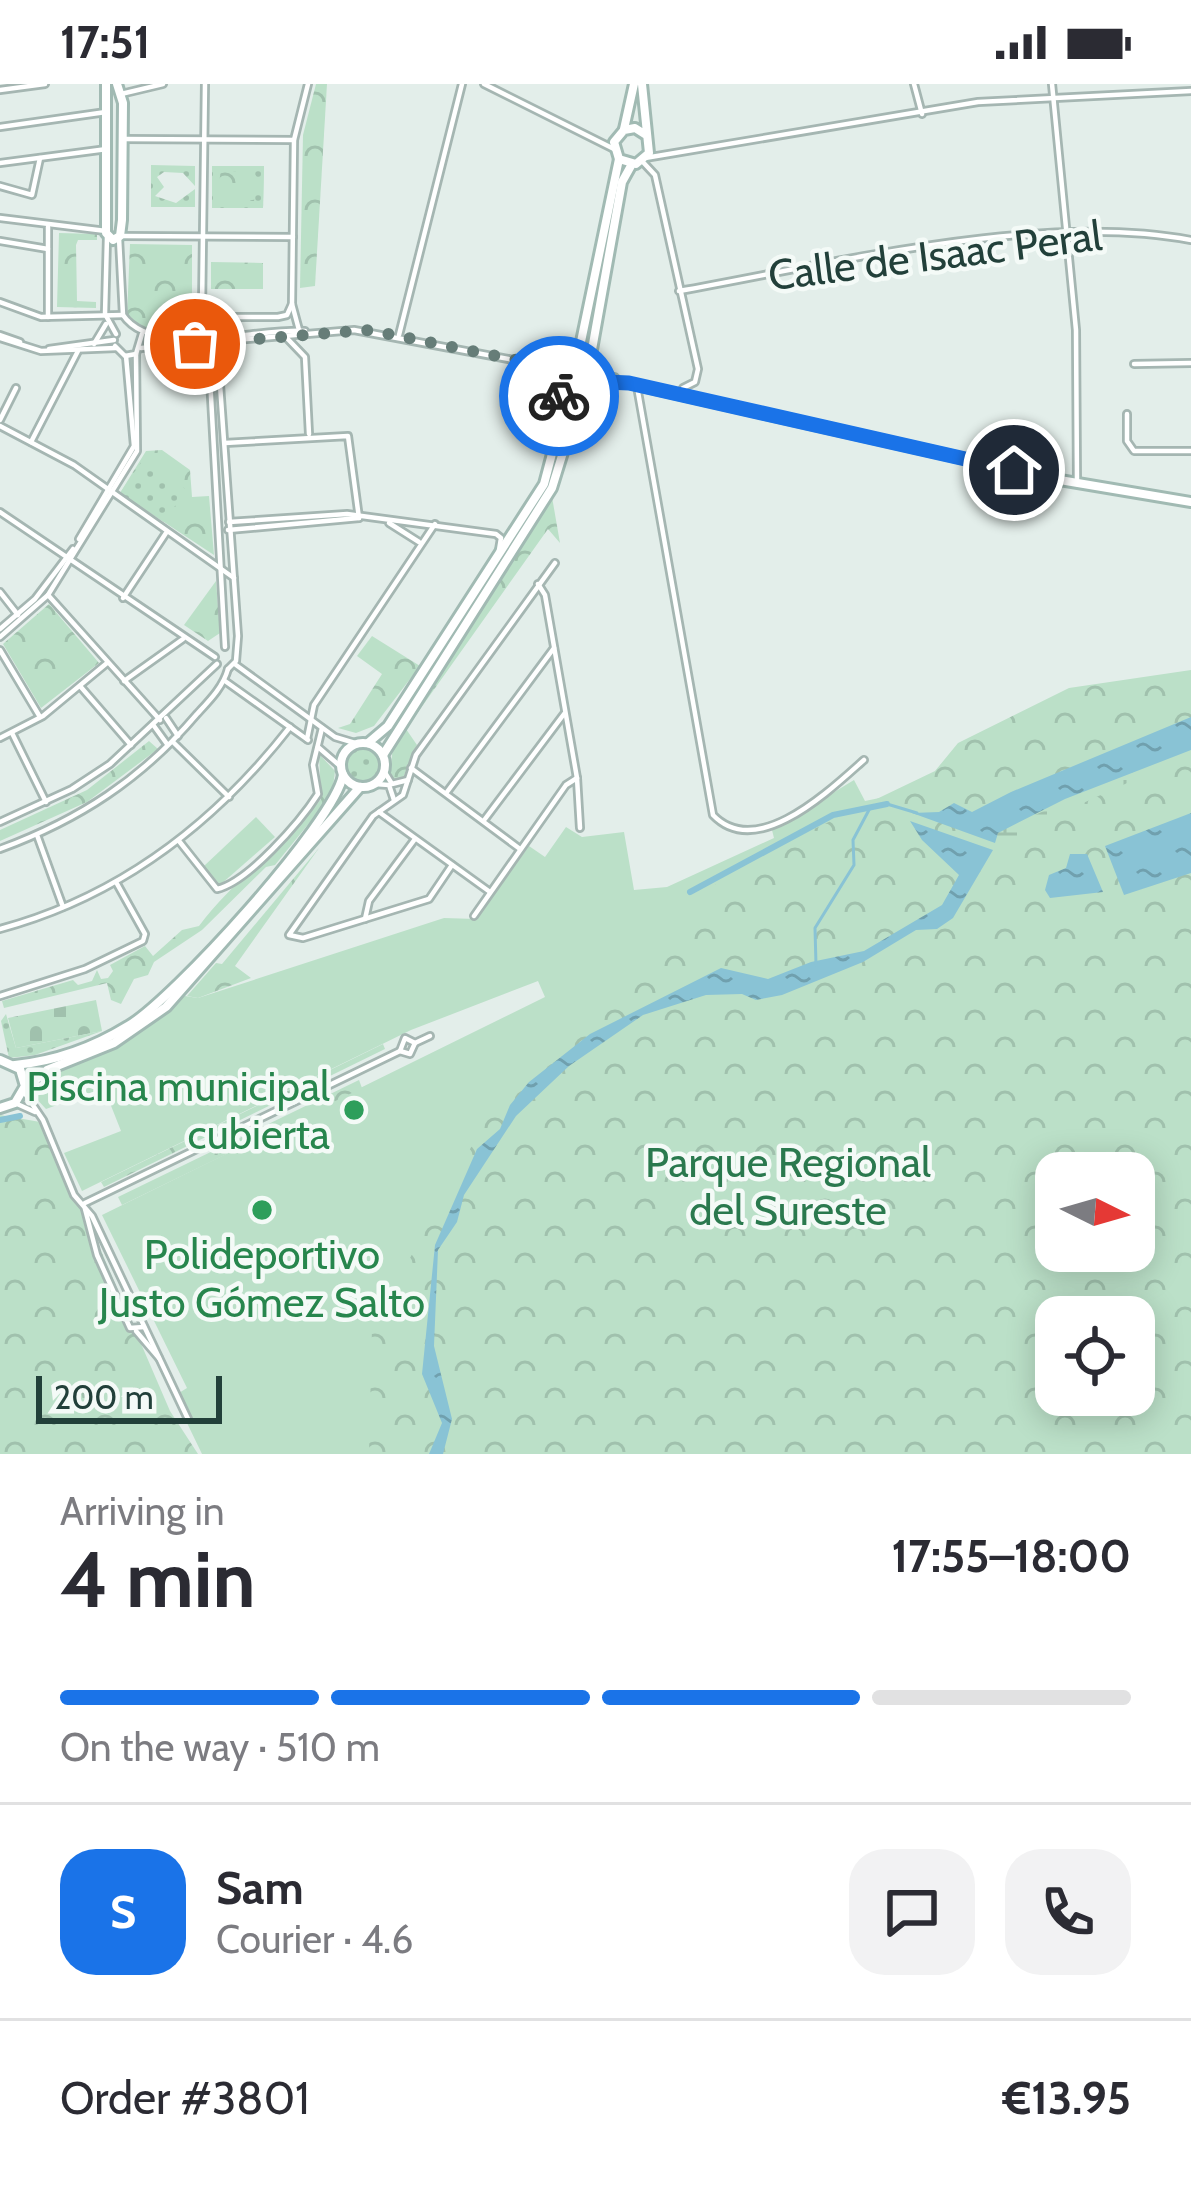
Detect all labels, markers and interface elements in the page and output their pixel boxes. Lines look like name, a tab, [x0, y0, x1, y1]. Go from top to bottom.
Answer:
text: 17:51	[60, 15, 150, 69]
street label: Calle de Isaac Peral	[765, 209, 1105, 301]
pin	[144, 293, 246, 395]
icon: bag	[162, 311, 228, 377]
courier	[499, 336, 619, 456]
icon: bike	[526, 363, 592, 429]
pin	[963, 419, 1065, 521]
icon: home	[981, 437, 1047, 503]
place label: Piscina municipal cubierta	[26, 1060, 330, 1160]
marker: Piscina municipal cubierta	[341, 1097, 367, 1123]
park label: Parque Regional del Sureste	[645, 1136, 931, 1236]
north arrow	[1035, 1152, 1155, 1272]
map controls	[1035, 1152, 1155, 1416]
marker: Polideportivo Justo Gómez Salto	[249, 1197, 275, 1223]
place label: Polideportivo Justo Gómez Salto	[98, 1228, 425, 1328]
button: locate	[1035, 1296, 1155, 1416]
scale bar	[36, 1370, 222, 1423]
text: 200 m	[54, 1377, 154, 1417]
text: Arriving in	[60, 1487, 224, 1535]
text: 17:55–18:00	[892, 1529, 1131, 1583]
text: 4 min	[60, 1532, 256, 1627]
text: On the way · 510 m	[60, 1723, 380, 1771]
button: chat	[849, 1849, 975, 1975]
button: phone	[1005, 1849, 1131, 1975]
text: Sam	[216, 1861, 304, 1915]
text: S	[110, 1885, 136, 1939]
text: Courier · 4.6	[216, 1915, 413, 1963]
text: Order #3801	[60, 2071, 310, 2125]
text: €13.95	[1003, 2071, 1131, 2125]

